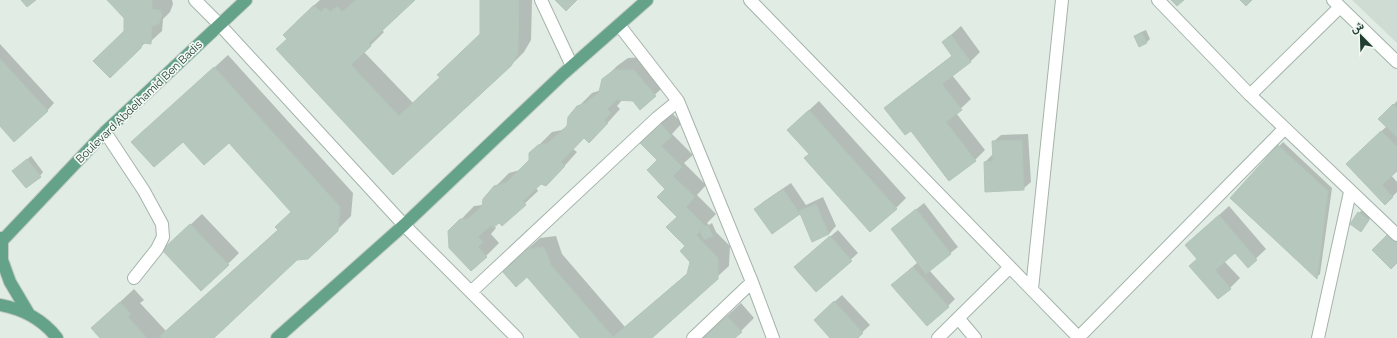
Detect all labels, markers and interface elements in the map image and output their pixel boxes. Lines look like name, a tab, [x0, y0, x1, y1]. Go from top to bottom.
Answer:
north arrow	[1341, 16, 1381, 56]
text: ش	[1349, 19, 1366, 36]
street label: Boulevard Abdelhamid Ben Badis	[73, 38, 205, 166]

